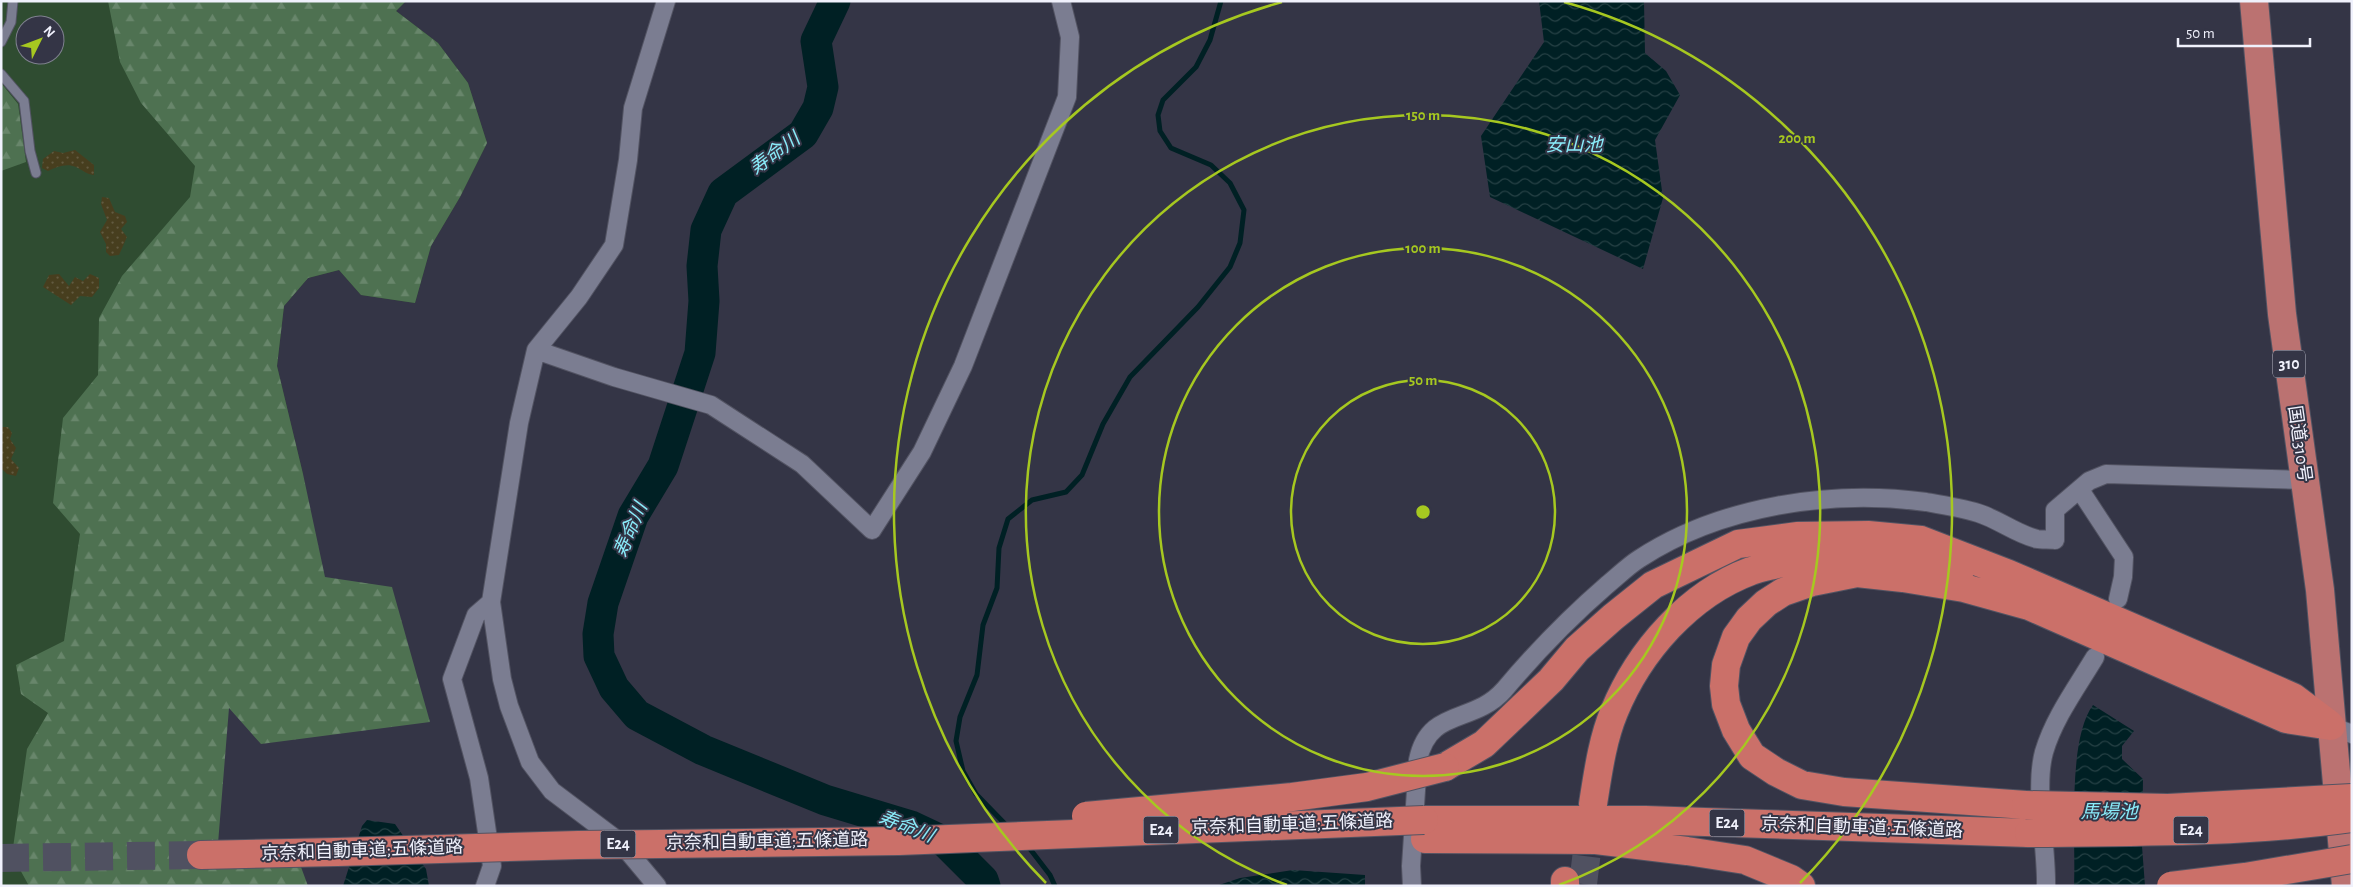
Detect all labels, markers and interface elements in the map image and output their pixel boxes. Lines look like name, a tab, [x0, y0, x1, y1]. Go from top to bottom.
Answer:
north arrow	[15, 15, 65, 65]
scale bar	[2178, 15, 2310, 47]
text: N	[40, 24, 57, 40]
text: 50 m	[2186, 26, 2215, 41]
text: 150 m	[1406, 108, 1440, 123]
water label: 寿命川	[746, 127, 805, 179]
text: 200 m	[1778, 131, 1816, 146]
water label: 安山池	[1545, 135, 1604, 155]
text: 100 m	[1405, 241, 1441, 256]
road number: 310	[2273, 350, 2305, 378]
text: 50 m	[1409, 373, 1437, 388]
street label: 国道310号	[2285, 404, 2315, 483]
water label: 寿命川	[610, 498, 652, 560]
centre of rings	[1414, 503, 1432, 521]
water label: 馬場池	[2080, 802, 2139, 822]
water label: 寿命川	[876, 807, 938, 847]
street label: 京奈和自動車道;五條道路	[1191, 810, 1393, 838]
road number: E24	[1710, 810, 1744, 836]
street label: 京奈和自動車道;五條道路	[1761, 813, 1963, 841]
road number: E24	[1144, 816, 1178, 844]
road number: E24	[2174, 816, 2208, 844]
street label: 京奈和自動車道;五條道路	[666, 829, 868, 853]
road number: E24	[600, 831, 636, 858]
street label: 京奈和自動車道;五條道路	[261, 836, 463, 864]

